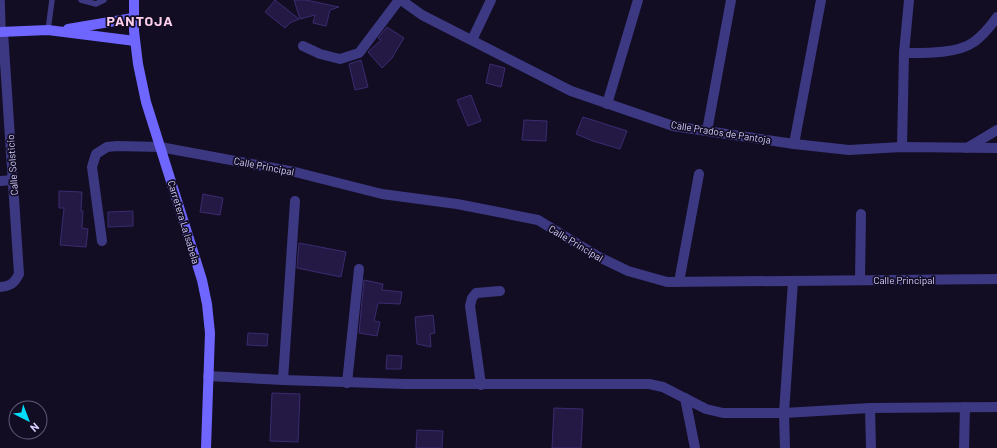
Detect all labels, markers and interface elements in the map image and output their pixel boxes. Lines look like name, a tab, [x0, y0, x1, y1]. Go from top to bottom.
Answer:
district label: PANTOJA	[106, 12, 174, 29]
street label: Calle Prados de Pantoja	[670, 118, 772, 146]
street label: Calle Solsticio	[4, 134, 20, 196]
street label: Calle Principal	[233, 154, 295, 178]
street label: Carretera La Isabela	[166, 179, 202, 265]
street label: Calle Principal	[547, 222, 605, 264]
street label: Calle Principal	[873, 274, 935, 286]
north arrow	[8, 400, 48, 440]
text: N	[28, 421, 42, 435]

